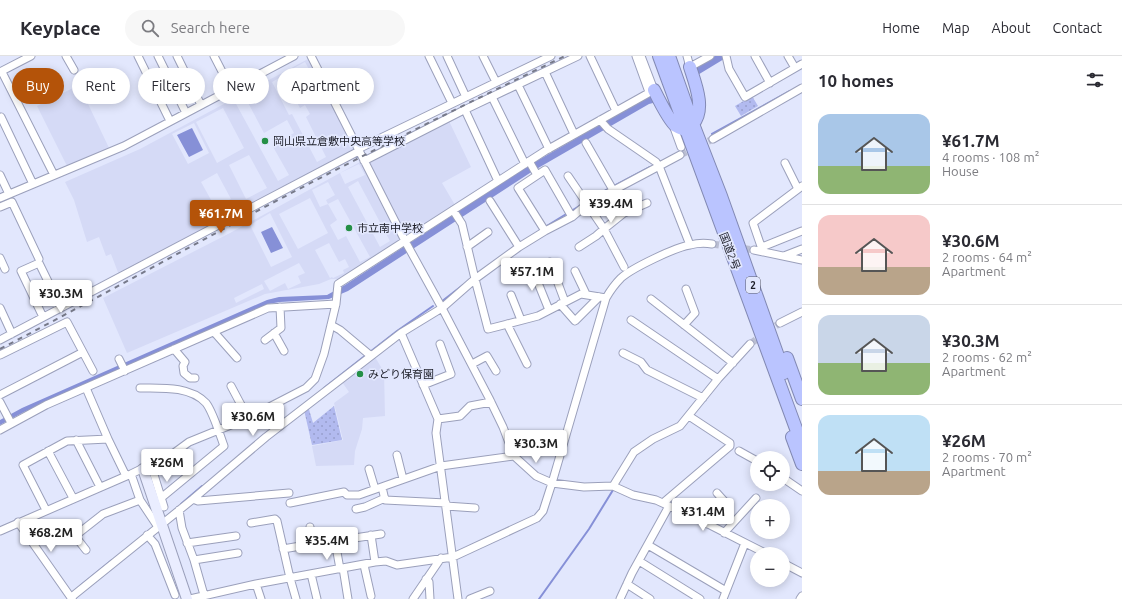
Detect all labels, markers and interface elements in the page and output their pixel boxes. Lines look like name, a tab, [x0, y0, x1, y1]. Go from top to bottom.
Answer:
search box	[125, 10, 405, 46]
text: Keyplace	[20, 17, 101, 39]
icon: search	[139, 17, 161, 39]
text: Search here	[171, 19, 250, 36]
text: Home	[882, 20, 920, 36]
text: Map	[942, 20, 970, 36]
text: About	[992, 20, 1031, 36]
text: Contact	[1053, 20, 1102, 36]
chip: Buy	[12, 68, 64, 104]
chip: Rent	[72, 68, 130, 104]
chip: Filters	[138, 68, 205, 104]
chip: New	[213, 68, 269, 104]
chip: Apartment	[277, 68, 374, 104]
icon: filters	[1084, 69, 1106, 91]
text: 10 homes	[818, 71, 894, 90]
icon: home	[850, 130, 898, 178]
text: ¥61.7M	[942, 131, 1000, 150]
place label: 岡山県立倉敷中央高等学校	[273, 135, 405, 147]
marker: 岡山県立倉敷中央高等学校	[260, 136, 270, 146]
text: 4 rooms · 108 m²	[942, 150, 1039, 164]
text: House	[942, 164, 979, 178]
pin: ¥39.4M	[578, 190, 644, 224]
text: ¥39.4M	[589, 196, 633, 210]
pin: ¥61.7M	[188, 200, 254, 234]
text: ¥61.7M	[199, 206, 243, 220]
place label: 市立南中学校	[357, 222, 423, 234]
marker: 市立南中学校	[344, 223, 354, 233]
street label: 国道2号	[717, 231, 743, 271]
icon: home	[850, 231, 898, 279]
text: ¥30.6M	[942, 231, 1000, 250]
text: 2 rooms · 64 m²	[942, 250, 1032, 264]
pin: ¥57.1M	[499, 258, 565, 292]
text: ¥57.1M	[510, 264, 554, 278]
text: Apartment	[942, 264, 1006, 278]
road number: 2	[746, 277, 760, 293]
pin: ¥30.3M	[28, 280, 94, 314]
text: ¥30.3M	[39, 286, 83, 300]
icon: home	[850, 331, 898, 379]
text: ¥30.3M	[942, 331, 1000, 350]
text: 2 rooms · 62 m²	[942, 350, 1032, 364]
text: Apartment	[942, 364, 1006, 378]
place label: みどり保育園	[368, 368, 434, 380]
marker: みどり保育園	[355, 369, 365, 379]
pin: ¥30.6M	[220, 403, 286, 437]
text: ¥30.6M	[231, 409, 275, 423]
pin: ¥30.3M	[503, 430, 569, 464]
icon: home	[850, 431, 898, 479]
text: ¥26M	[942, 431, 986, 450]
text: ¥30.3M	[514, 436, 558, 450]
pin: ¥26M	[143, 449, 191, 483]
text: 2 rooms · 70 m²	[942, 450, 1032, 464]
map controls	[750, 451, 790, 587]
button: locate	[750, 451, 790, 491]
text: ¥26M	[150, 455, 184, 469]
text: Apartment	[942, 464, 1006, 478]
pin: ¥31.4M	[670, 498, 736, 532]
button: +	[750, 499, 790, 539]
text: ¥31.4M	[681, 504, 725, 518]
pin: ¥68.2M	[18, 519, 84, 553]
text: ¥68.2M	[29, 525, 73, 539]
pin: ¥35.4M	[294, 527, 360, 561]
text: ¥35.4M	[305, 533, 349, 547]
button: −	[750, 547, 790, 587]

